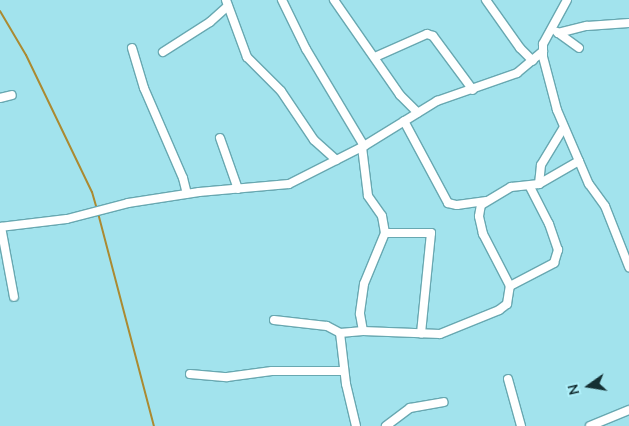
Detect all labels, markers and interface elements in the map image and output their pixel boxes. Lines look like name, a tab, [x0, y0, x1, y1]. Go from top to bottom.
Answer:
north arrow	[564, 361, 614, 411]
text: N	[563, 382, 584, 397]

